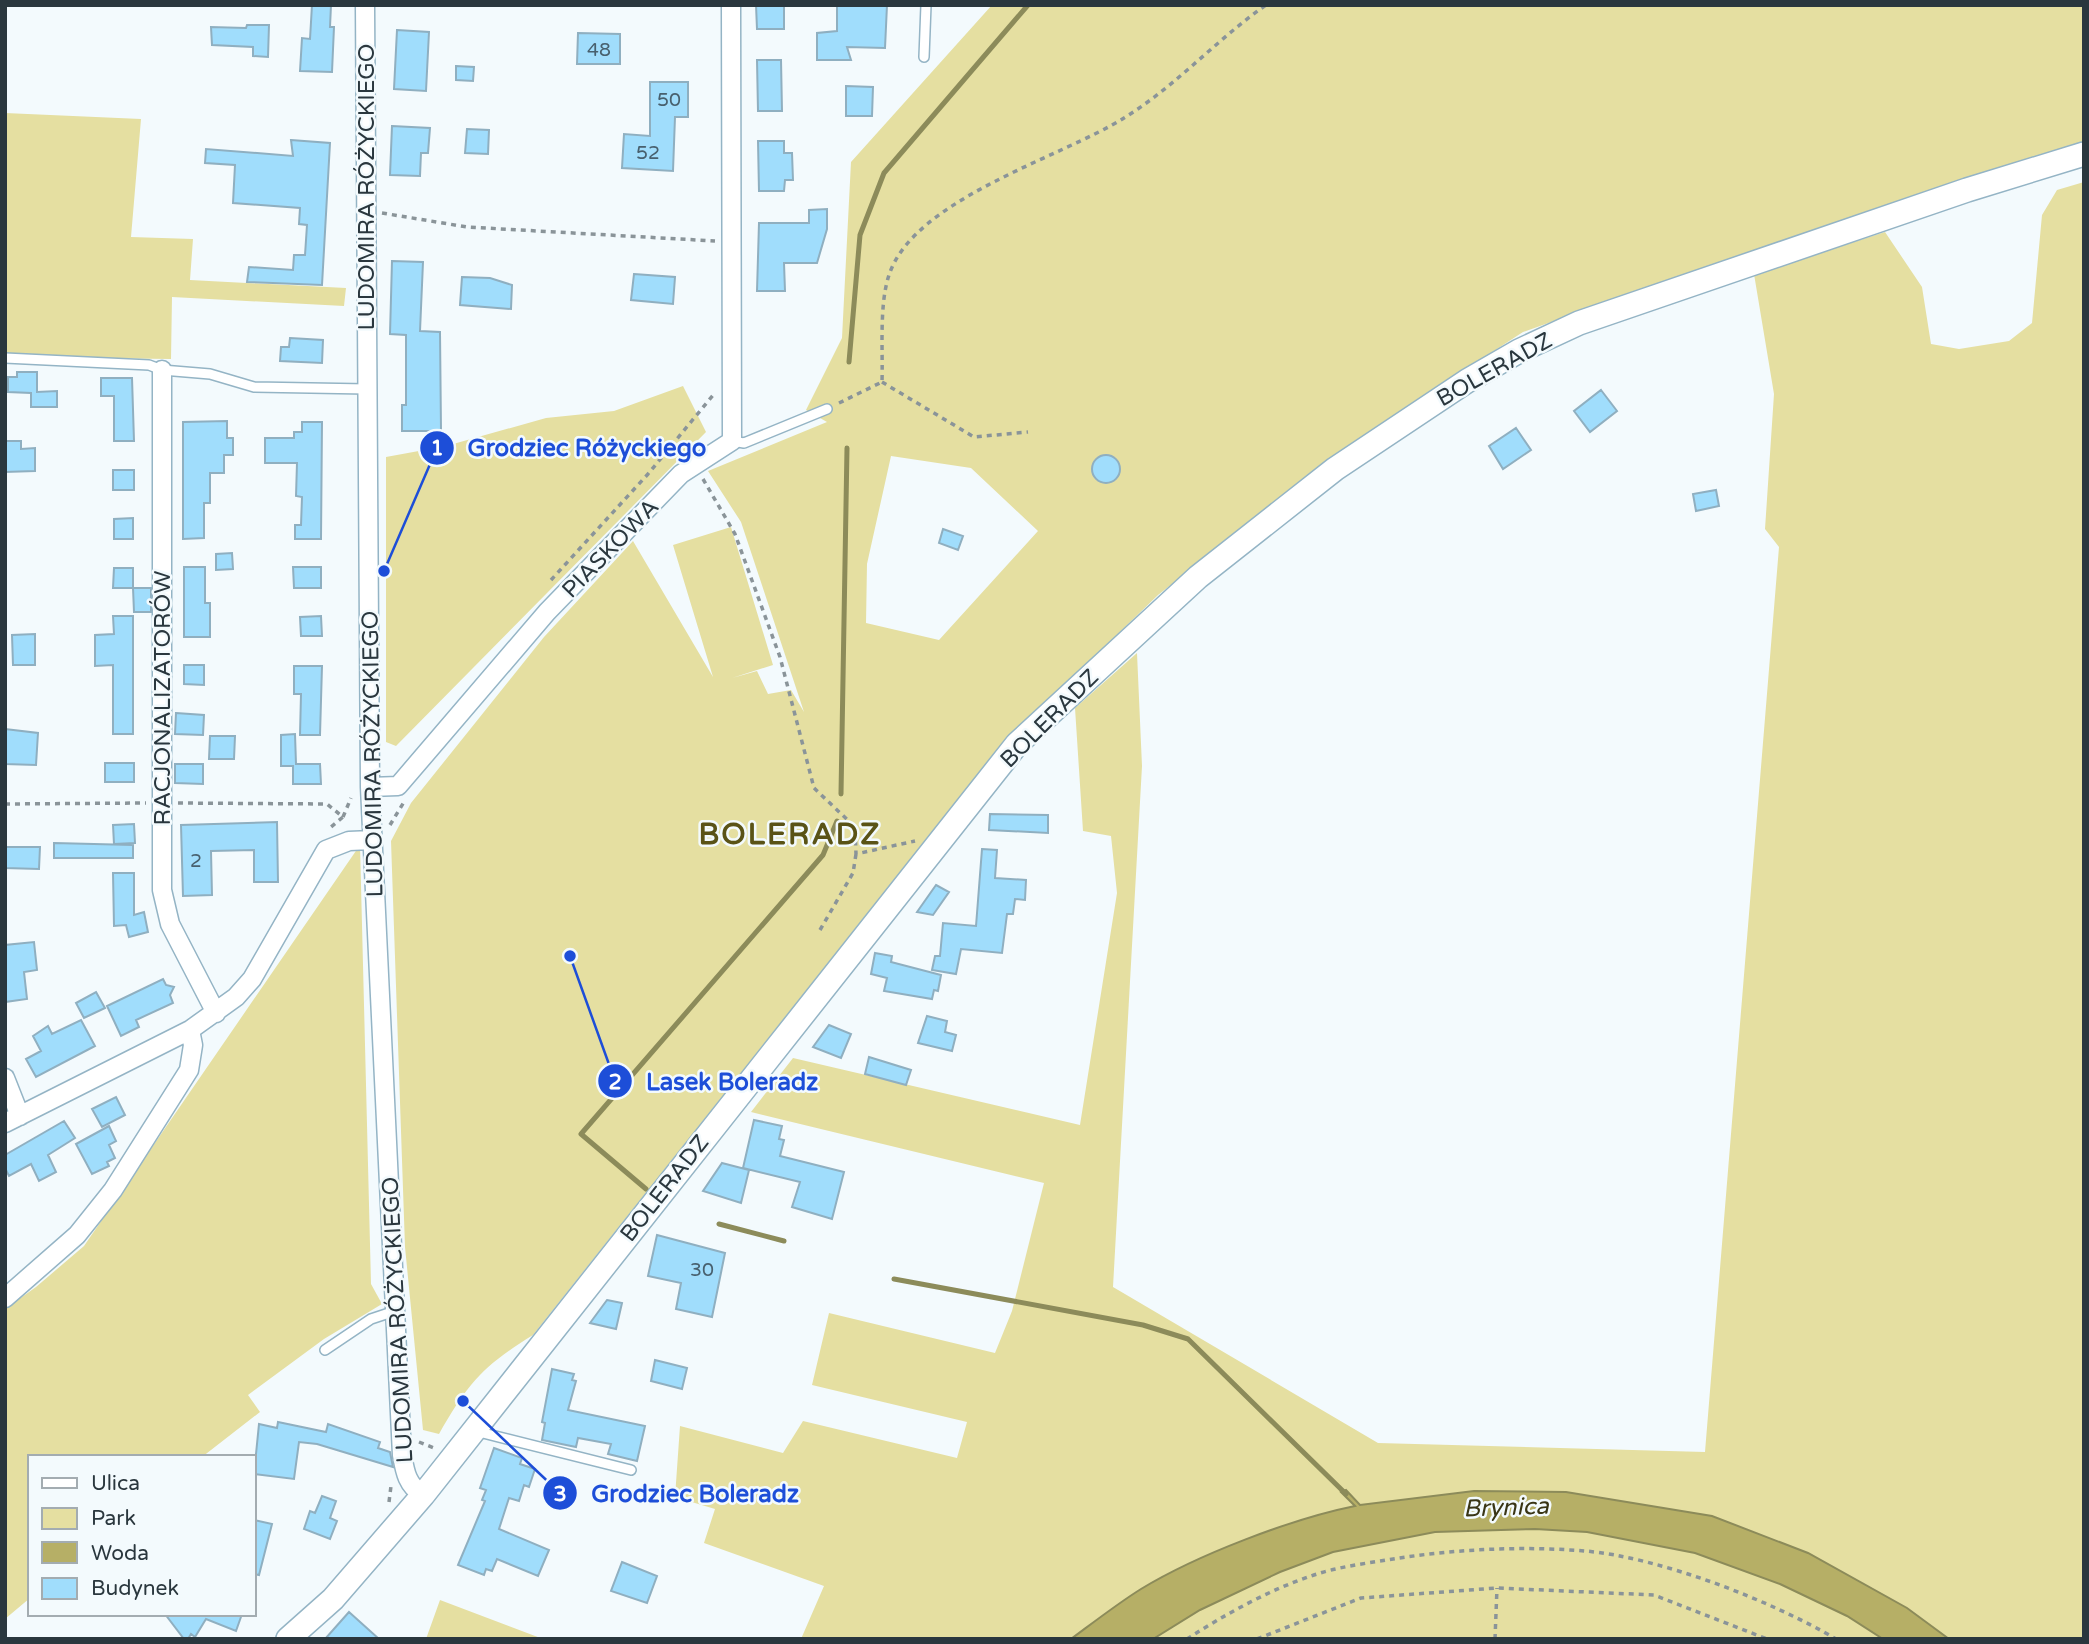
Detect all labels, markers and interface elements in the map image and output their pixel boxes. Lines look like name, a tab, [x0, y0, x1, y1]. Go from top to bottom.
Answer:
house number: 48	[587, 39, 611, 61]
street label: LUDOMIRA RÓŻYCKIEGO	[353, 44, 381, 330]
house number: 50	[657, 89, 681, 111]
house number: 52	[636, 142, 660, 164]
street label: BOLERADZ	[1432, 327, 1557, 413]
callout: Grodziec Różyckiego	[419, 425, 721, 470]
text: Grodziec Różyckiego	[468, 434, 706, 463]
text: 1	[430, 436, 444, 461]
street label: PIASKOWA	[556, 493, 665, 604]
street label: RACJONALIZATORÓW	[149, 571, 177, 825]
street label: LUDOMIRA RÓŻYCKIEGO	[356, 610, 389, 898]
street label: BOLERADZ	[995, 664, 1105, 774]
district label: BOLERADZ	[699, 816, 881, 853]
house number: 2	[190, 850, 202, 872]
callout: Lasek Boleradz	[597, 1059, 832, 1104]
text: Lasek Boleradz	[646, 1068, 818, 1097]
text: 2	[608, 1070, 622, 1095]
street label: BOLERADZ	[614, 1130, 715, 1248]
street label: LUDOMIRA RÓŻYCKIEGO	[377, 1176, 419, 1464]
house number: 30	[690, 1259, 714, 1281]
legend	[28, 1455, 256, 1616]
text: Ulica	[91, 1471, 140, 1496]
callout: Grodziec Boleradz	[542, 1471, 813, 1516]
text: Grodziec Boleradz	[591, 1480, 799, 1509]
text: 3	[553, 1482, 567, 1507]
water label: Brynica	[1463, 1492, 1550, 1523]
text: Park	[91, 1506, 136, 1531]
text: Woda	[91, 1541, 149, 1566]
text: Budynek	[91, 1576, 179, 1601]

